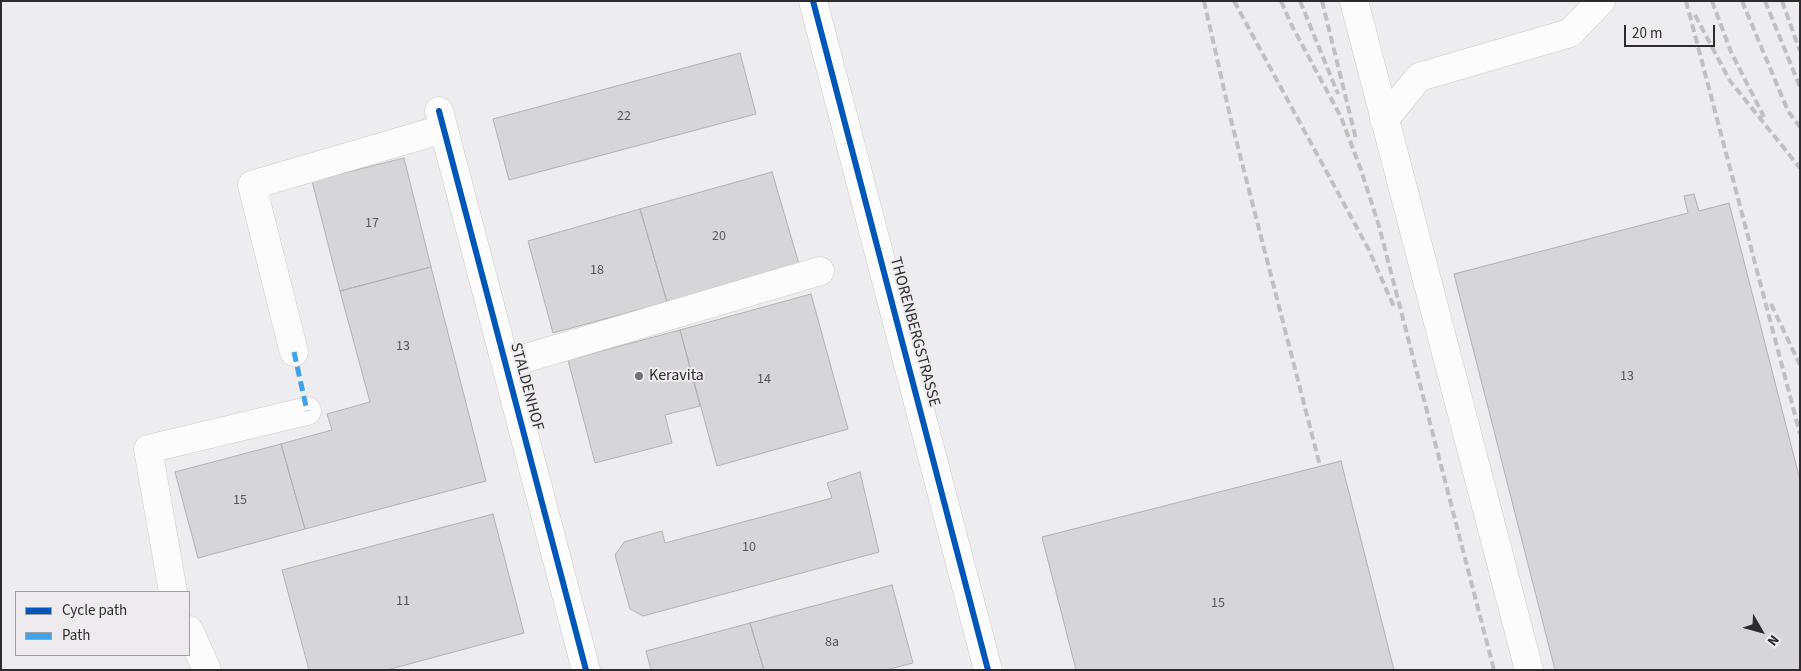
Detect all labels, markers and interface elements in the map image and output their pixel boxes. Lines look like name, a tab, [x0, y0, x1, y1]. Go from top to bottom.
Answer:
scale bar	[1626, 15, 1717, 47]
text: 20 m	[1632, 23, 1662, 44]
house number: 22	[617, 109, 631, 125]
house number: 17	[365, 216, 379, 232]
house number: 20	[712, 229, 726, 245]
street label: THORENBERGSTRASSE	[885, 255, 943, 409]
house number: 18	[590, 263, 604, 279]
house number: 13	[396, 339, 410, 355]
street label: STALDENHOF	[505, 341, 547, 433]
place label: Keravita	[649, 366, 704, 386]
house number: 13	[1620, 369, 1634, 385]
marker: Keravita	[633, 370, 645, 382]
house number: 14	[757, 372, 771, 388]
house number: 15	[233, 493, 247, 509]
house number: 10	[742, 540, 756, 556]
legend	[15, 591, 190, 656]
house number: 11	[396, 594, 410, 610]
house number: 15	[1211, 596, 1225, 612]
text: Cycle path	[62, 600, 127, 621]
north arrow	[1736, 606, 1786, 656]
text: Path	[62, 625, 90, 646]
text: N	[1762, 630, 1784, 650]
house number: 8a	[825, 635, 839, 651]

